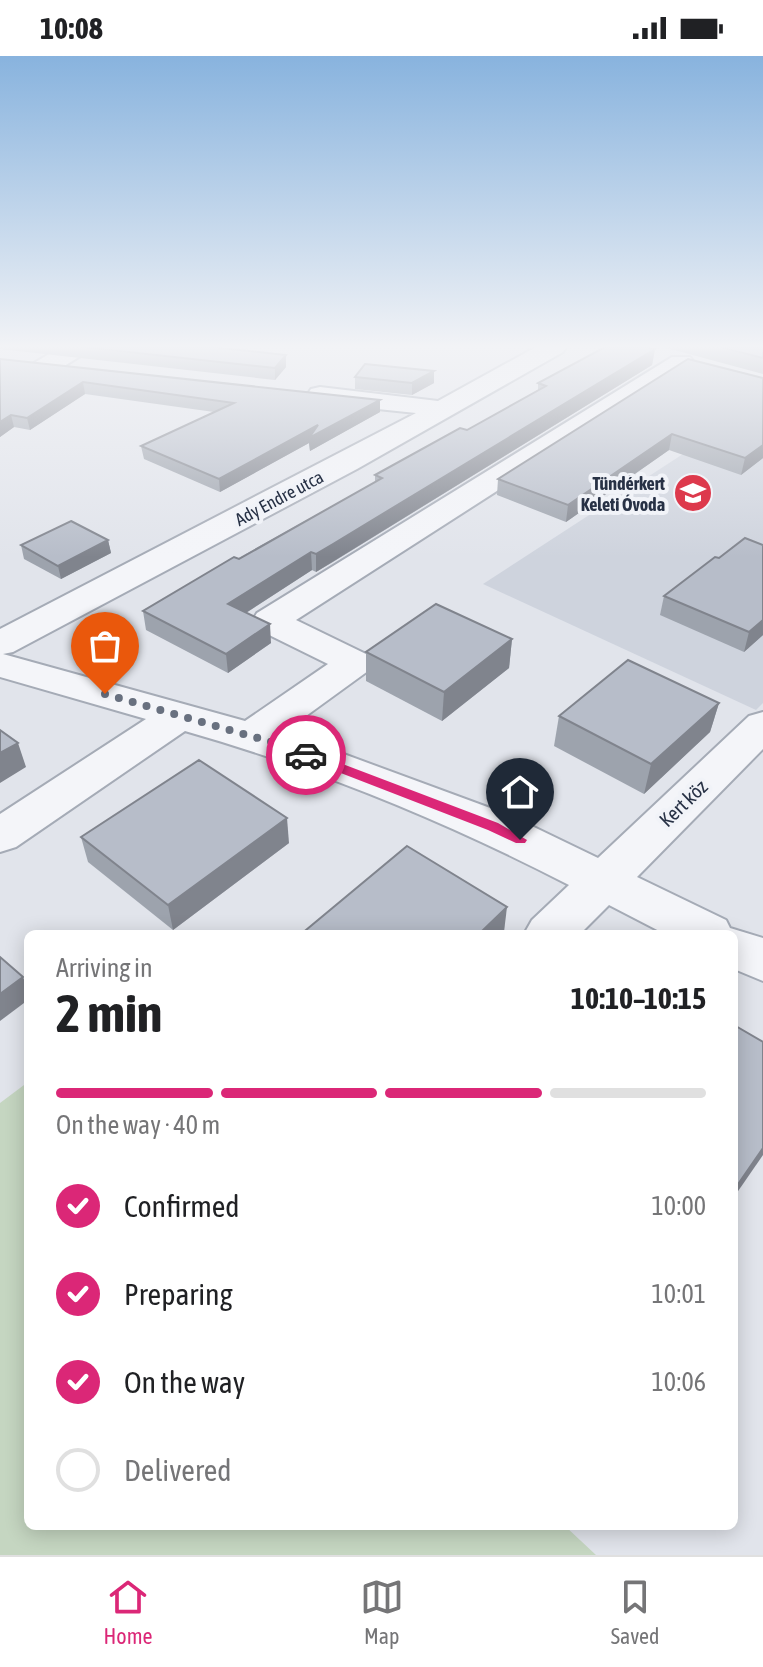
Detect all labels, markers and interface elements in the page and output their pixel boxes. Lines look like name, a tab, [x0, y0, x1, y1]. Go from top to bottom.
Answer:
text: 10:08	[40, 11, 103, 45]
street label: Ady Endre utca	[231, 466, 327, 530]
school or university icon: Tündérkert Keleti Óvoda	[672, 472, 714, 514]
place label: Tündérkert Keleti Óvoda	[581, 473, 666, 515]
pin	[71, 612, 139, 694]
icon: bag	[83, 624, 127, 668]
courier	[266, 715, 346, 795]
icon: car	[284, 733, 328, 777]
pin	[486, 758, 554, 840]
icon: home	[498, 770, 542, 814]
street label: Kert köz	[654, 775, 712, 831]
text: Arriving in	[56, 953, 153, 983]
text: 10:10–10:15	[571, 981, 706, 1015]
text: 2 min	[56, 983, 162, 1043]
text: On the way · 40 m	[56, 1110, 220, 1140]
icon: check	[56, 1184, 100, 1228]
text: Confirmed	[124, 1189, 239, 1223]
text: 10:00	[651, 1191, 706, 1221]
icon: check	[56, 1272, 100, 1316]
text: Preparing	[124, 1277, 233, 1311]
text: 10:01	[651, 1279, 706, 1309]
icon: check	[56, 1360, 100, 1404]
text: On the way	[124, 1365, 245, 1399]
text: 10:06	[651, 1367, 706, 1397]
text: Delivered	[124, 1453, 232, 1487]
tab: Home	[104, 1575, 153, 1649]
tab: Map	[360, 1575, 404, 1649]
tab: Saved	[611, 1575, 659, 1649]

